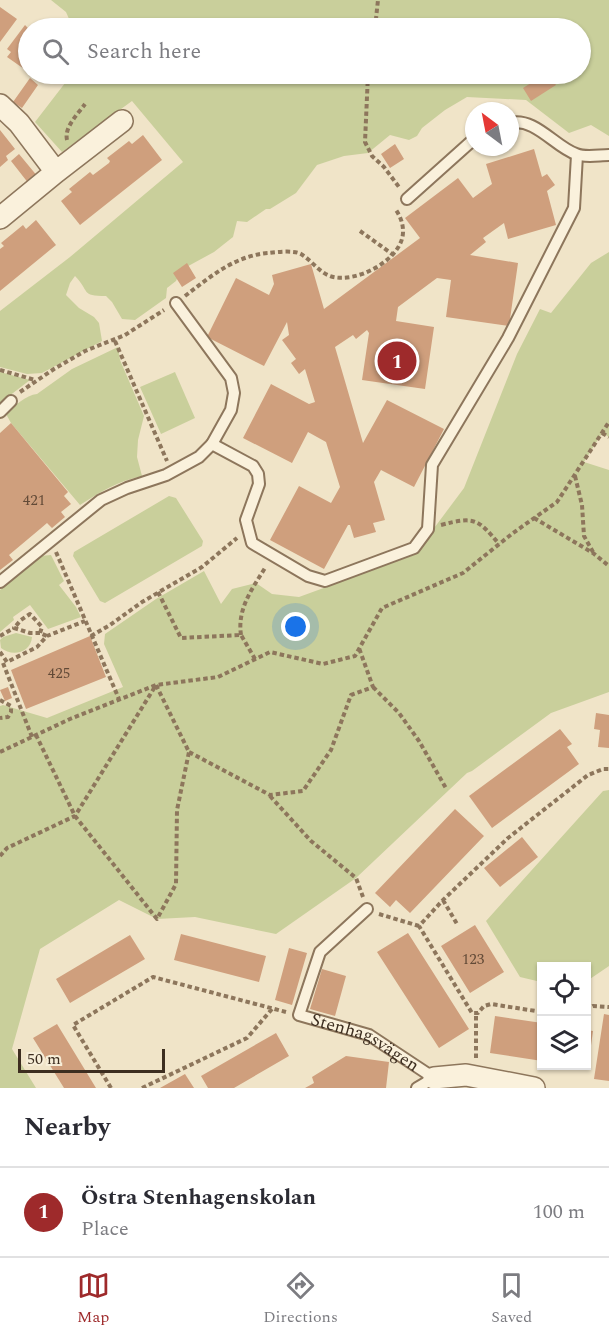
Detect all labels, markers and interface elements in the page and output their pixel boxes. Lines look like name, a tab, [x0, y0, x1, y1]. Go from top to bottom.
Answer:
search box	[18, 18, 591, 84]
icon: search	[39, 35, 72, 68]
text: Search here	[87, 35, 201, 68]
north arrow	[465, 102, 519, 156]
pin: 1	[378, 338, 416, 384]
house number: 421	[23, 489, 45, 512]
your location	[281, 612, 310, 641]
house number: 425	[48, 662, 70, 685]
house number: 123	[462, 948, 485, 971]
map controls	[537, 962, 591, 1070]
button: locate	[537, 962, 591, 1016]
street label: Stenhagsvägen	[308, 1006, 425, 1078]
button: layers	[537, 1016, 591, 1070]
scale bar	[18, 1046, 165, 1074]
text: 50 m	[27, 1047, 61, 1071]
text: Nearby	[24, 1107, 110, 1147]
text: Östra Stenhagenskolan	[81, 1181, 316, 1214]
text: 1	[38, 1197, 49, 1227]
text: 100 m	[533, 1197, 585, 1227]
text: Place	[81, 1214, 129, 1244]
tab: Map	[77, 1269, 110, 1329]
tab: Directions	[263, 1269, 338, 1329]
tab: Saved	[491, 1269, 532, 1329]

